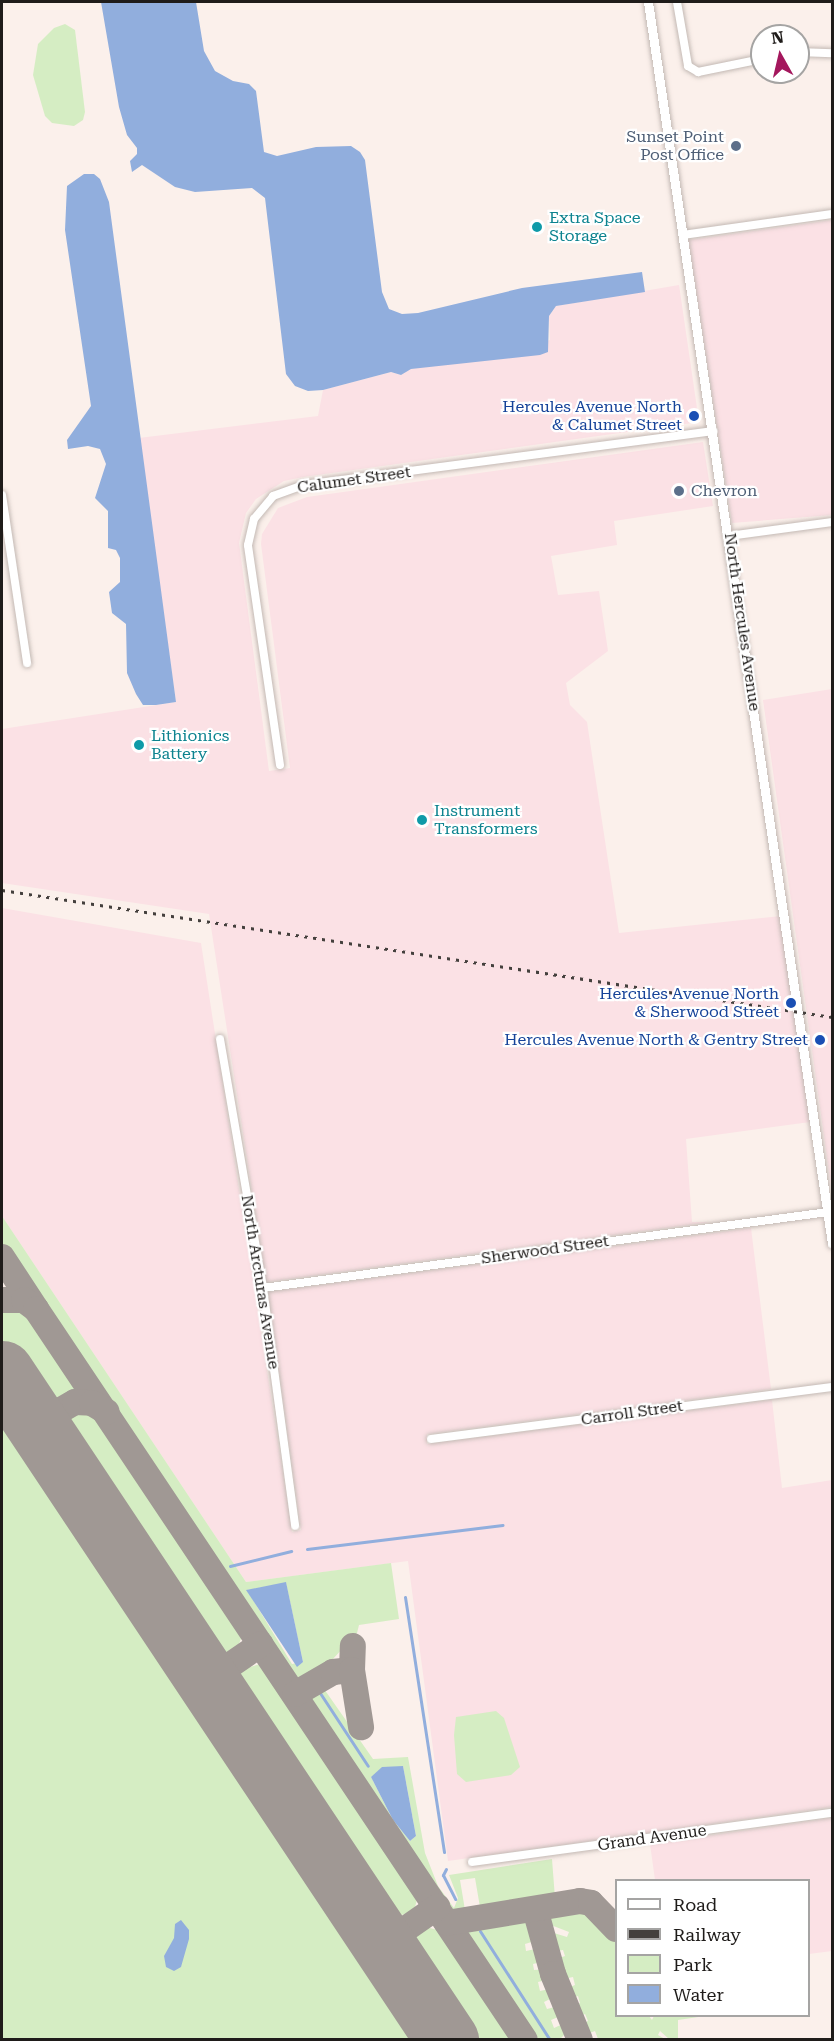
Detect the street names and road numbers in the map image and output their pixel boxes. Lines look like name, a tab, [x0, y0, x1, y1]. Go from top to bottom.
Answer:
street label: Calumet Street	[296, 463, 412, 497]
street label: North Hercules Avenue	[720, 532, 764, 712]
street label: North Arcturas Avenue	[237, 1193, 283, 1371]
street label: Sherwood Street	[480, 1232, 610, 1268]
street label: Carroll Street	[580, 1396, 684, 1430]
street label: Grand Avenue	[596, 1821, 708, 1855]

